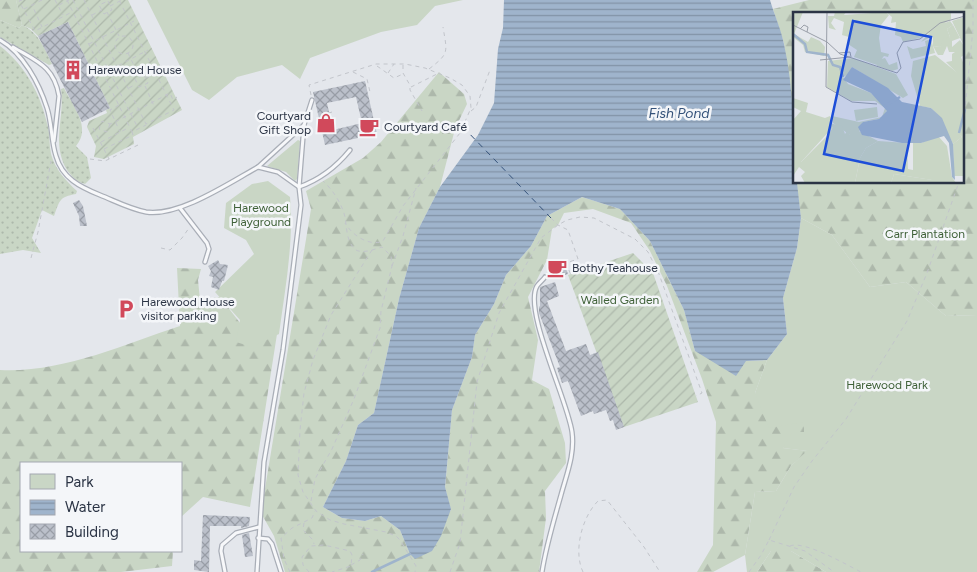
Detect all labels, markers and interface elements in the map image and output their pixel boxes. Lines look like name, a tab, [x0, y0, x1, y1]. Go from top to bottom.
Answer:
inset map	[793, 12, 964, 184]
building icon: Harewood House	[62, 59, 84, 81]
place label: Harewood House	[88, 63, 182, 77]
water label: Fish Pond	[649, 105, 710, 122]
place label: Courtyard Gift Shop	[257, 109, 311, 137]
shop icon: Courtyard Gift Shop	[315, 112, 337, 134]
cafe icon: Courtyard Café	[358, 116, 380, 138]
place label: Courtyard Café	[384, 120, 467, 134]
park label: Harewood Playground	[231, 201, 291, 229]
park label: Carr Plantation	[885, 227, 965, 241]
cafe icon: Bothy Teahouse	[546, 257, 568, 279]
place label: Bothy Teahouse	[572, 261, 658, 275]
park label: Walled Garden	[581, 293, 660, 307]
place label: Harewood House visitor parking	[141, 295, 235, 323]
parking icon: Harewood House visitor parking	[115, 298, 137, 320]
park label: Harewood Park	[846, 378, 928, 392]
legend	[20, 462, 182, 552]
text: Park	[65, 473, 94, 491]
text: Water	[65, 498, 105, 516]
text: Building	[65, 523, 119, 541]

